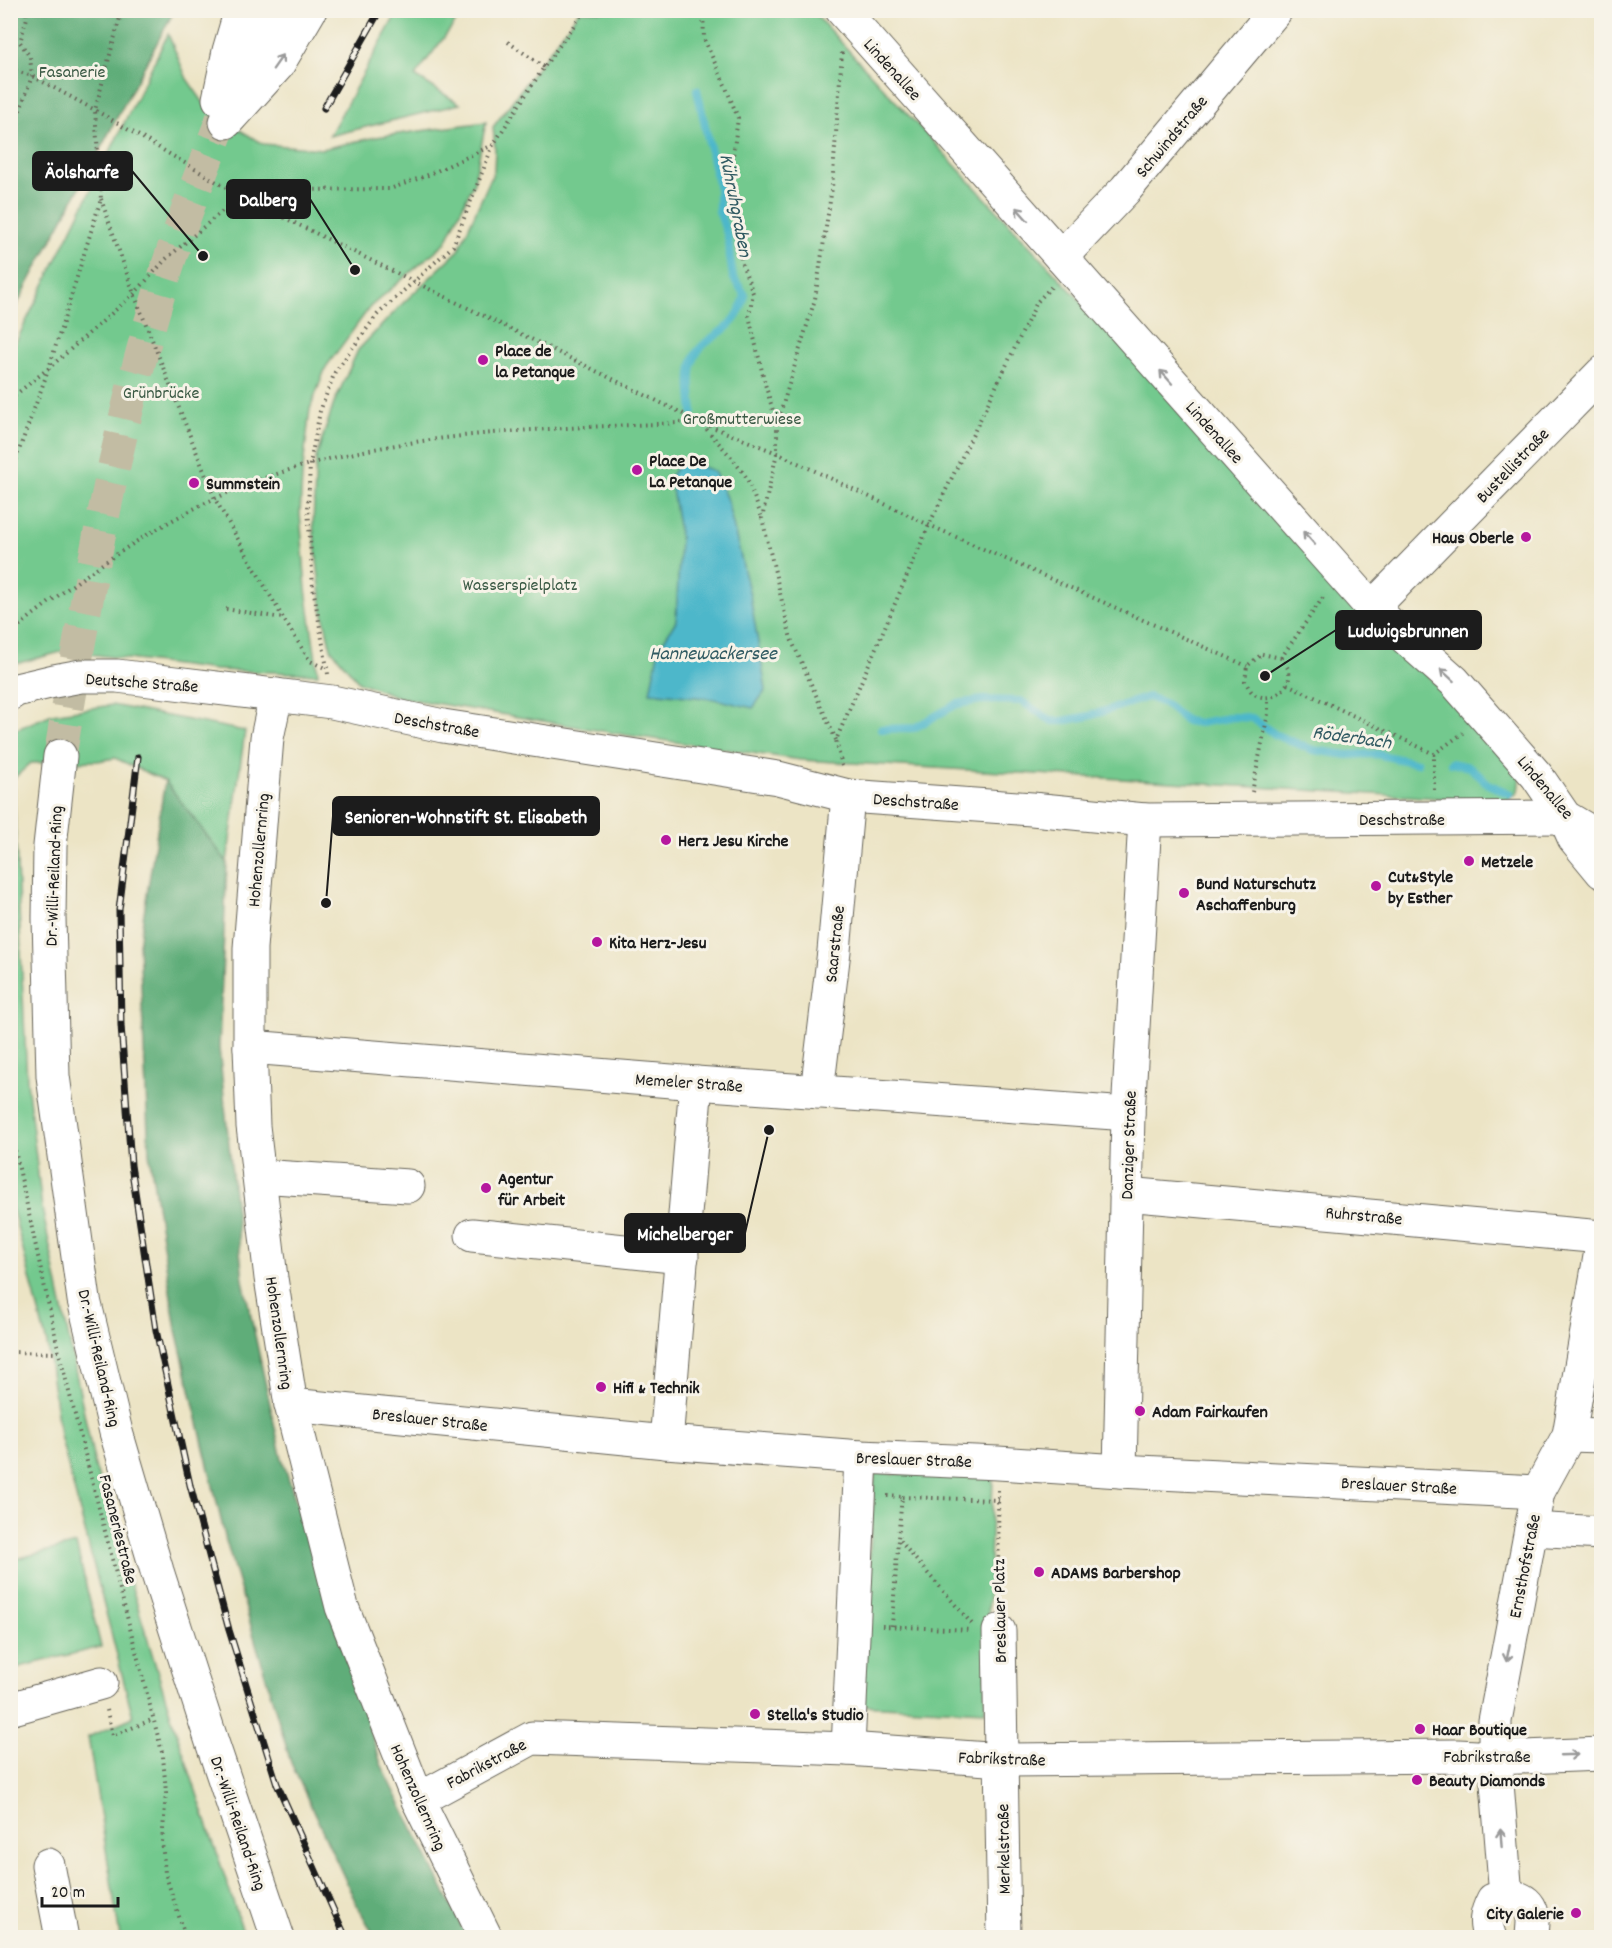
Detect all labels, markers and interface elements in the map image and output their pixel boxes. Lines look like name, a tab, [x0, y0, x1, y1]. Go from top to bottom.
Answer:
street label: Lindenallee	[856, 34, 926, 108]
one-way arrow	[272, 54, 284, 71]
park label: Fasanerie	[39, 61, 105, 86]
street label: Schwindstraße	[1131, 91, 1215, 184]
callout: Äolsharfe	[33, 152, 132, 190]
water label: Kühruhgraben	[710, 152, 758, 260]
text: Äolsharfe	[45, 160, 119, 188]
callout: Dalberg	[227, 180, 310, 218]
text: Dalberg	[239, 188, 297, 216]
one-way arrow	[1015, 207, 1029, 222]
place label: Place de la Petanque	[495, 340, 575, 386]
marker: Place de la Petanque	[476, 353, 490, 367]
one-way arrow	[1159, 370, 1173, 385]
park label: Grünbrücke	[123, 382, 199, 407]
street label: Lindenallee	[1178, 397, 1248, 471]
park label: Großmutterwiese	[683, 408, 801, 433]
street label: Bustellistraße	[1471, 423, 1556, 510]
place label: Place De La Petanque	[649, 450, 732, 496]
marker: Place De La Petanque	[630, 463, 644, 477]
place label: Summstein	[206, 473, 280, 498]
marker: Summstein	[187, 476, 201, 490]
place label: Haus Oberle	[1432, 527, 1514, 552]
marker: Haus Oberle	[1519, 530, 1533, 544]
one-way arrow	[1302, 531, 1316, 546]
park label: Wasserspielplatz	[463, 574, 577, 599]
callout: Ludwigsbrunnen	[1336, 611, 1481, 649]
text: Ludwigsbrunnen	[1347, 619, 1469, 647]
water label: Hannewackersee	[649, 641, 778, 669]
street label: Deutsche Straße	[85, 668, 199, 701]
one-way arrow	[1440, 668, 1455, 682]
street label: Deschstraße	[392, 707, 481, 746]
water label: Röderbach	[1310, 720, 1394, 758]
street label: Lindenallee	[1510, 751, 1578, 826]
street label: Deschstraße	[872, 788, 960, 819]
street label: Hohenzollernring	[243, 792, 278, 908]
callout: Senioren-Wohnstift St. Elisabeth	[333, 797, 599, 835]
street label: Dr.-Willi-Reiland-Ring	[41, 805, 70, 947]
text: Senioren-Wohnstift St. Elisabeth	[345, 805, 587, 833]
street label: Deschstraße	[1359, 809, 1445, 834]
place label: Herz Jesu Kirche	[678, 830, 788, 855]
marker: Herz Jesu Kirche	[659, 833, 673, 847]
place label: Metzele	[1481, 851, 1533, 876]
marker: Metzele	[1462, 854, 1476, 868]
place label: Cut&Style by Esther	[1388, 866, 1453, 912]
place label: Bund Naturschutz Aschaffenburg	[1196, 873, 1316, 919]
marker: Cut&Style by Esther	[1369, 879, 1383, 893]
marker: Bund Naturschutz Aschaffenburg	[1177, 886, 1191, 900]
street label: Saarstraße	[820, 904, 853, 984]
place label: Kita Herz-Jesu	[609, 932, 707, 957]
marker: Kita Herz-Jesu	[590, 935, 604, 949]
street label: Memeler Straße	[634, 1068, 744, 1101]
street label: Danziger Straße	[1116, 1090, 1145, 1200]
place label: Agentur für Arbeit	[497, 1168, 565, 1214]
marker: Agentur für Arbeit	[479, 1181, 493, 1195]
street label: Ruhrstraße	[1324, 1202, 1403, 1233]
callout: Michelberger	[625, 1214, 745, 1252]
text: Michelberger	[637, 1222, 734, 1250]
street label: Hohenzollernring	[257, 1275, 298, 1392]
street label: Dr.-Willi-Reiland-Ring	[70, 1287, 126, 1430]
place label: Hifi & Technik	[613, 1377, 700, 1402]
marker: Hifi & Technik	[594, 1380, 608, 1394]
place label: Adam Fairkaufen	[1152, 1401, 1268, 1426]
street label: Breslauer Straße	[371, 1403, 489, 1440]
marker: Adam Fairkaufen	[1133, 1404, 1147, 1418]
street label: Breslauer Straße	[855, 1447, 972, 1476]
street label: Fasaneriestraße	[91, 1472, 142, 1587]
street label: Breslauer Straße	[1340, 1472, 1458, 1503]
street label: Ernsthofstraße	[1504, 1512, 1549, 1621]
street label: Breslauer Platz	[988, 1558, 1015, 1663]
place label: ADAMS Barbershop	[1051, 1562, 1181, 1587]
marker: ADAMS Barbershop	[1032, 1565, 1046, 1579]
one-way arrow	[1502, 1642, 1513, 1662]
place label: Stella's Studio	[767, 1704, 864, 1729]
marker: Stella's Studio	[748, 1707, 762, 1721]
place label: Haar Boutique	[1432, 1719, 1527, 1744]
marker: Haar Boutique	[1413, 1722, 1427, 1736]
street label: Fabrikstraße	[443, 1734, 532, 1797]
street label: Hohenzollernring	[382, 1741, 451, 1855]
street label: Fabrikstraße	[958, 1746, 1046, 1775]
street label: Fabrikstraße	[1443, 1746, 1531, 1771]
one-way arrow	[1559, 1750, 1579, 1761]
street label: Dr.-Willi-Reiland-Ring	[202, 1753, 271, 1894]
place label: Beauty Diamonds	[1429, 1770, 1546, 1795]
marker: Beauty Diamonds	[1410, 1773, 1424, 1787]
street label: Merkelstraße	[992, 1803, 1019, 1894]
one-way arrow	[1495, 1828, 1506, 1848]
scale bar	[42, 1870, 118, 1908]
text: 20 m	[51, 1881, 85, 1906]
place label: City Galerie	[1486, 1903, 1564, 1928]
marker: City Galerie	[1569, 1906, 1583, 1920]

